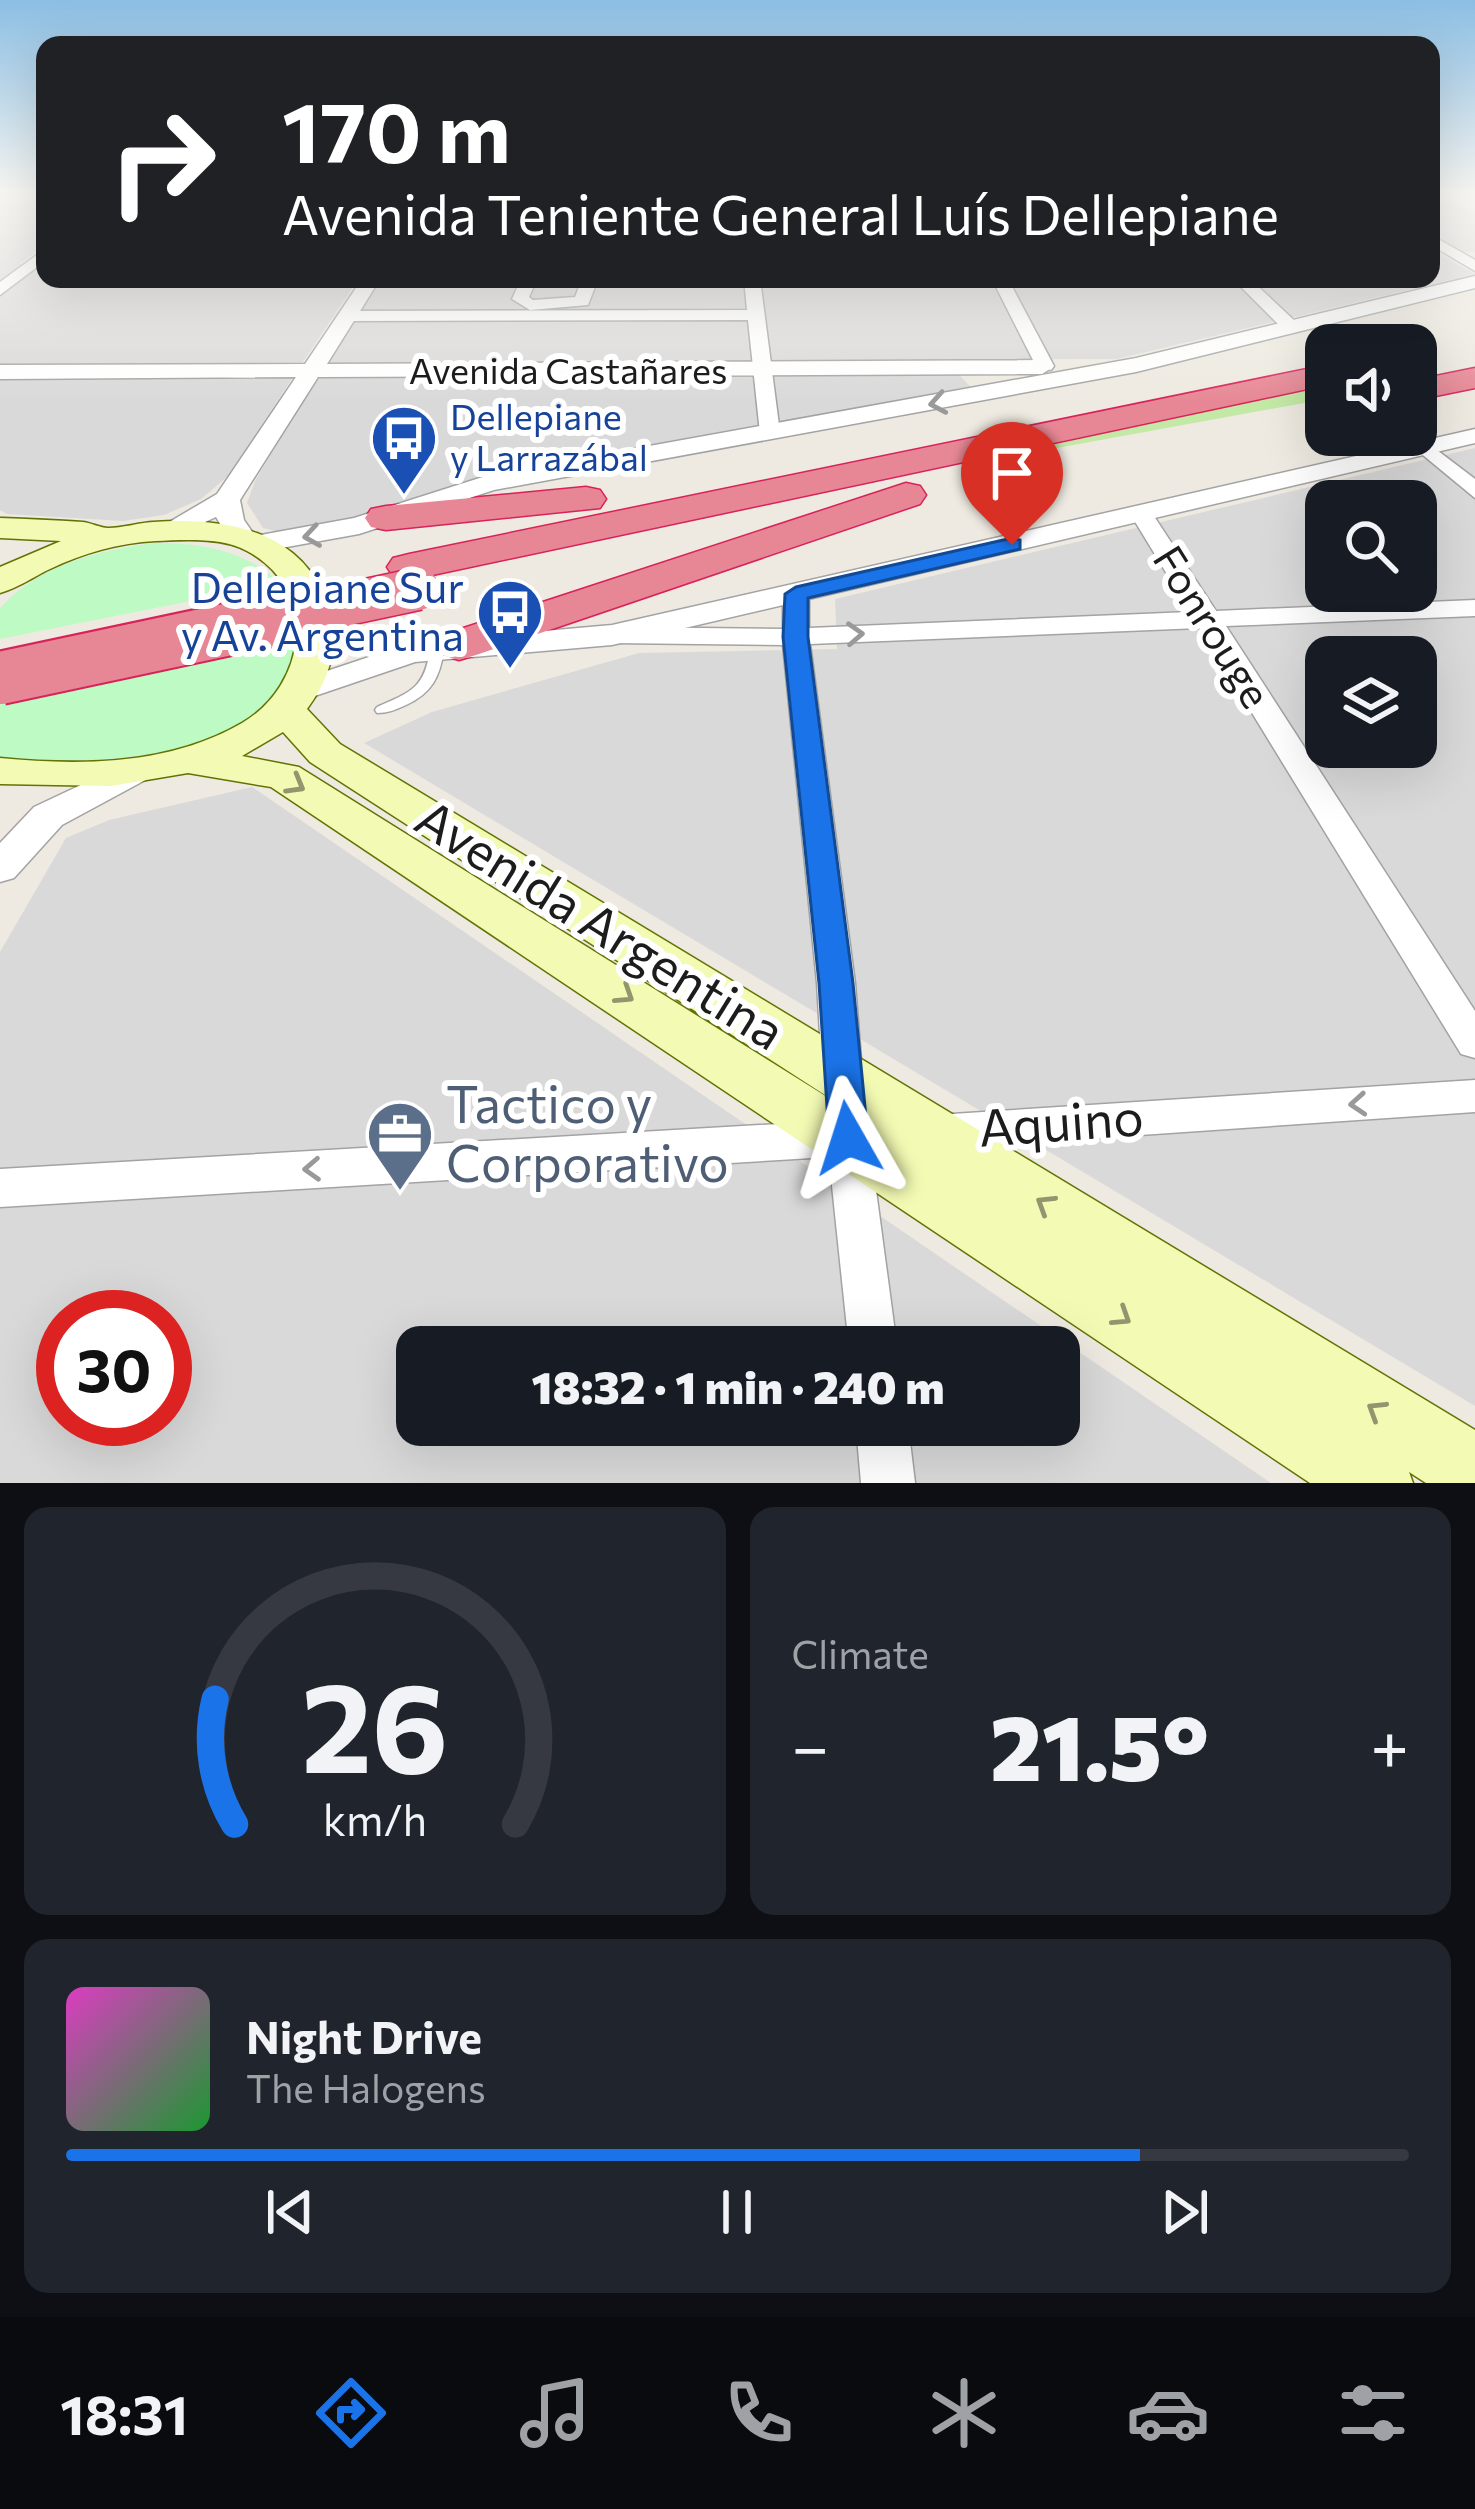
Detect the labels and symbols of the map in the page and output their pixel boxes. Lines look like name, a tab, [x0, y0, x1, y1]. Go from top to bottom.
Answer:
street label: Avenida Castañares	[409, 347, 727, 391]
one-way arrow	[929, 390, 949, 415]
place label: Dellepiane y Larrazábal	[450, 393, 648, 478]
bus stop icon: Dellepiane y Larrazábal	[369, 403, 439, 497]
pin	[961, 422, 1063, 545]
one-way arrow	[302, 522, 322, 547]
street label: Fonrouge	[1144, 535, 1284, 717]
place label: Dellepiane Sur y Av. Argentina	[181, 560, 464, 660]
bus stop icon: Dellepiane Sur y Av. Argentina	[475, 577, 545, 671]
one-way arrow	[846, 621, 865, 647]
one-way arrow	[283, 771, 305, 794]
street label: Avenida Argentina	[406, 784, 797, 1062]
one-way arrow	[611, 980, 633, 1002]
place label: Tactico y Corporativo	[446, 1071, 729, 1193]
position arrow	[785, 1075, 911, 1201]
street label: Aquino	[976, 1083, 1145, 1158]
one-way arrow	[1348, 1090, 1367, 1116]
office icon: Tactico y Corporativo	[365, 1099, 435, 1193]
one-way arrow	[302, 1156, 321, 1182]
one-way arrow	[1036, 1196, 1058, 1218]
speed limit sign: 30	[36, 1290, 192, 1446]
one-way arrow	[1109, 1302, 1131, 1324]
one-way arrow	[1367, 1402, 1389, 1424]

